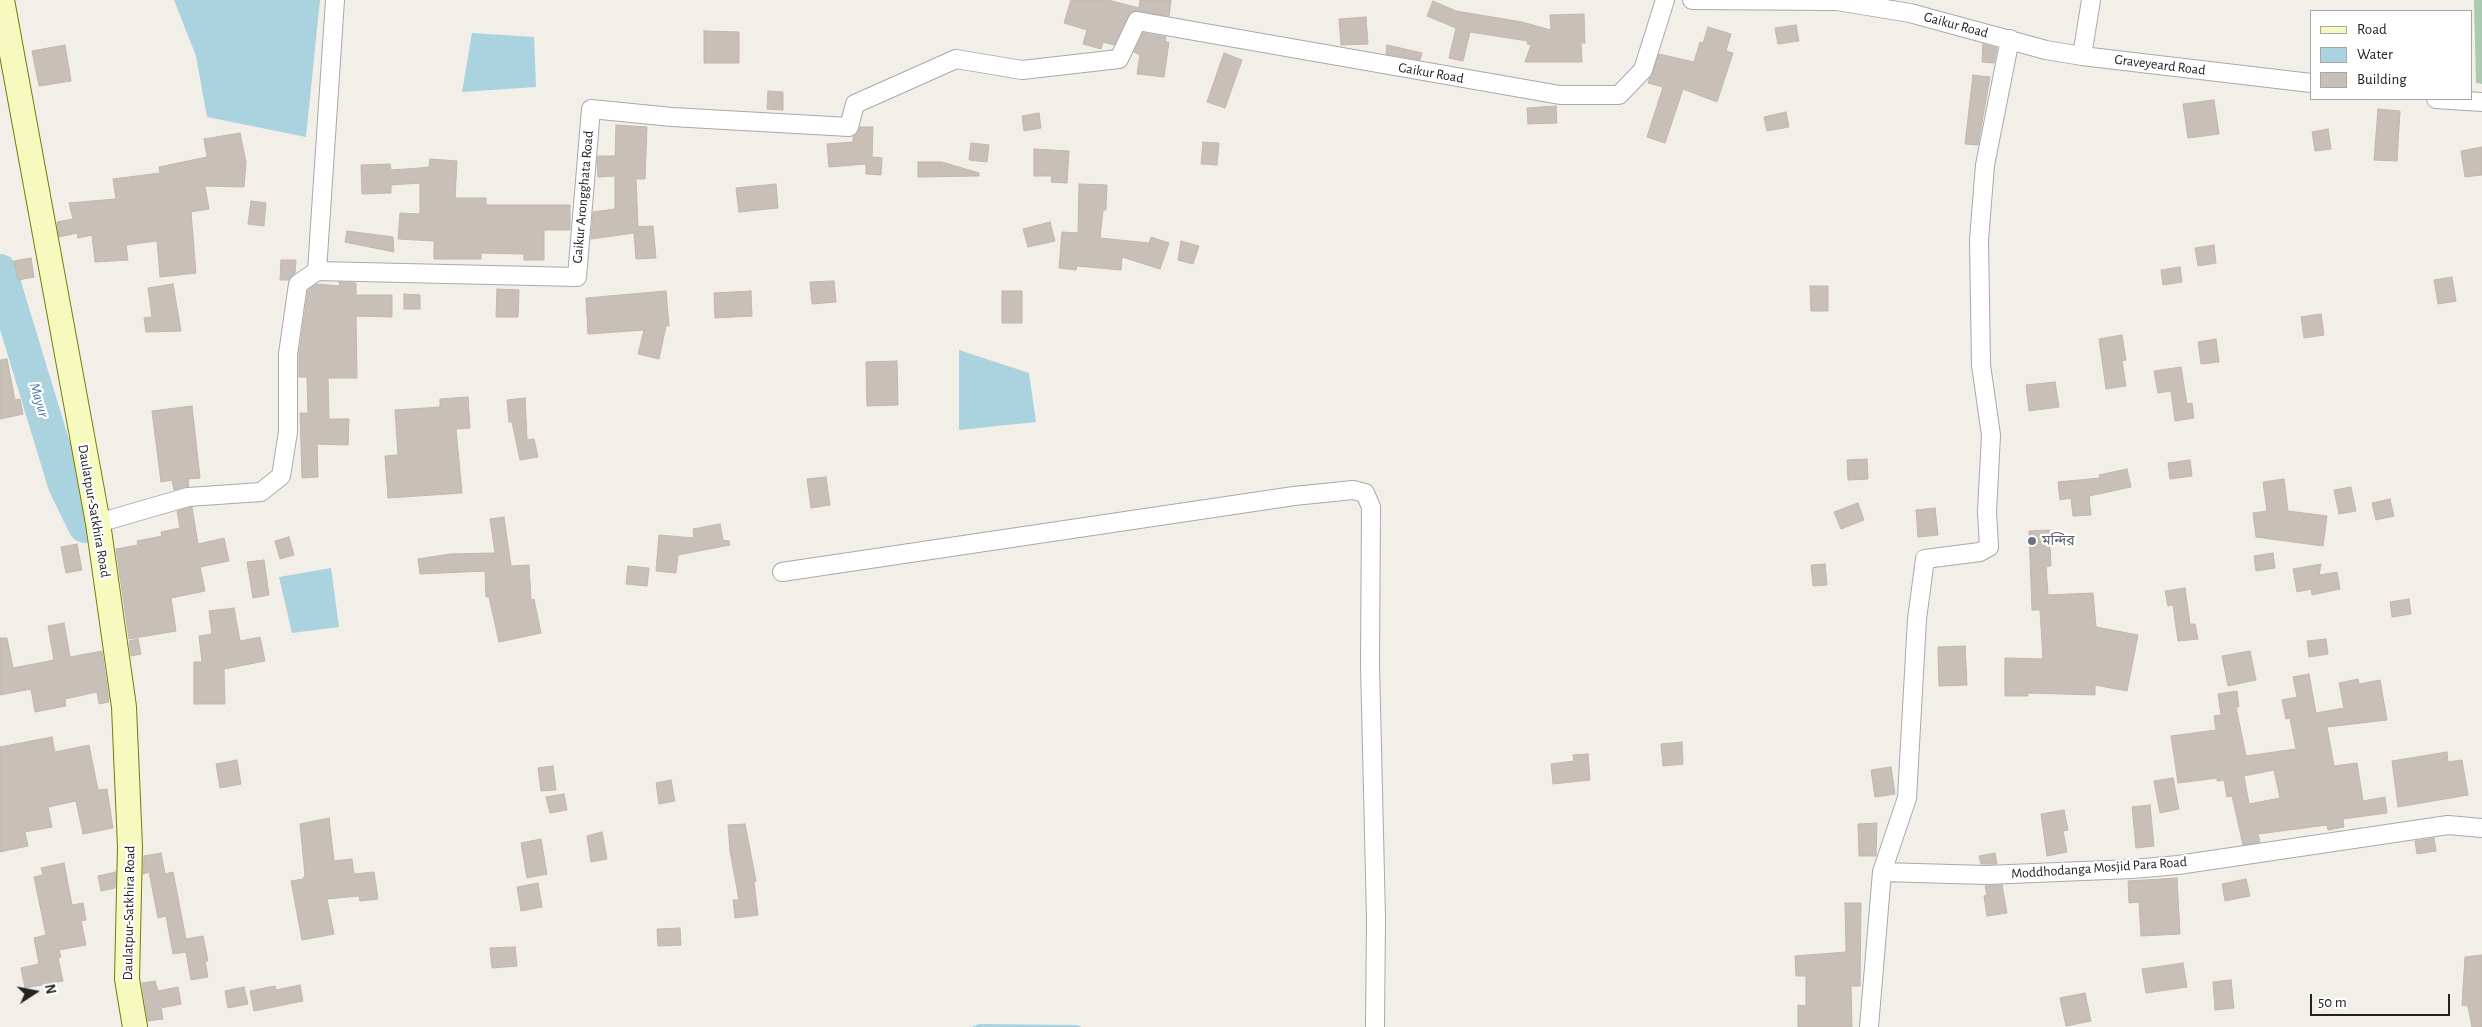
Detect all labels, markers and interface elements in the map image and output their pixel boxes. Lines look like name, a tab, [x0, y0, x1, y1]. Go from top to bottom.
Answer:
street label: Gaikur Road	[1922, 8, 1990, 42]
legend	[2310, 10, 2472, 100]
text: Road	[2357, 22, 2387, 37]
text: Water	[2357, 47, 2393, 62]
street label: Graveyeard Road	[2114, 51, 2206, 79]
street label: Gaikur Road	[1397, 59, 1465, 87]
text: Building	[2357, 72, 2407, 87]
street label: Gaikur Arongghata Road	[569, 130, 597, 264]
water label: Mayur	[25, 380, 53, 420]
street label: Daulatpur-Satkhira Road	[74, 443, 114, 579]
place label: মন্দির	[2042, 533, 2075, 549]
marker: মন্দির	[2026, 535, 2038, 547]
street label: Daulatpur-Satkhira Road	[119, 845, 139, 981]
street label: Moddhodanga Mosjid Para Road	[2011, 853, 2187, 883]
north arrow	[10, 967, 60, 1017]
text: N	[42, 983, 58, 995]
scale bar	[2312, 984, 2452, 1016]
text: 50 m	[2318, 995, 2347, 1010]

